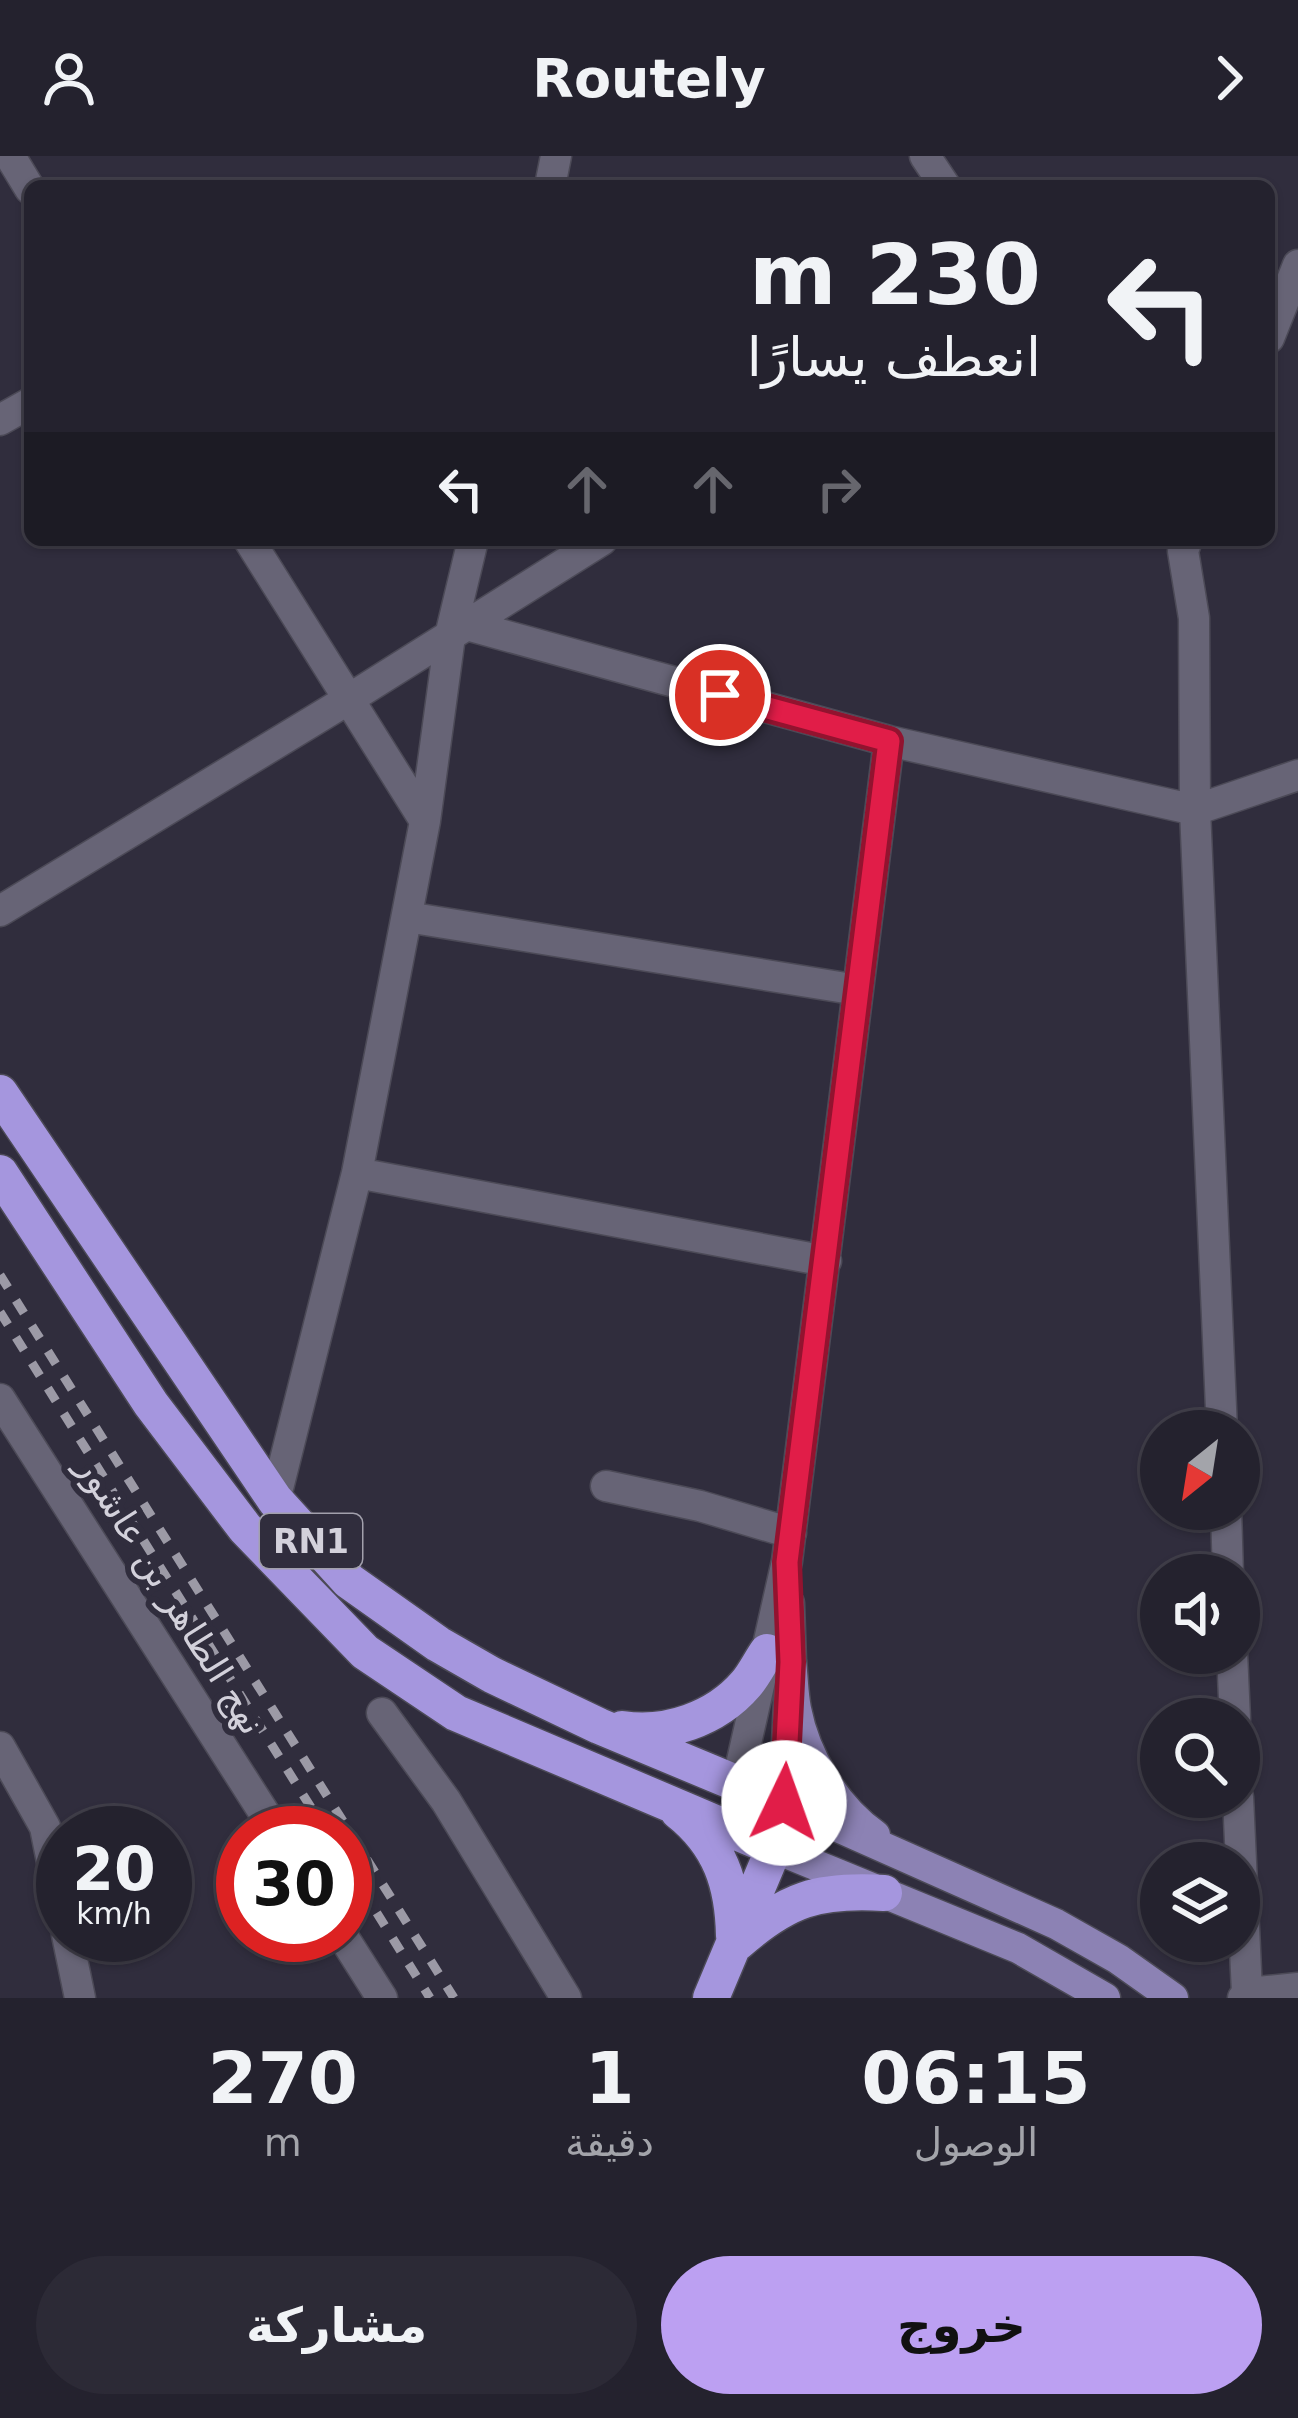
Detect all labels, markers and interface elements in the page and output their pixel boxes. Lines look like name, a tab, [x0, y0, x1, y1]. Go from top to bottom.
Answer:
icon: person	[36, 45, 102, 111]
icon: forward	[1196, 45, 1262, 111]
text: Routely	[532, 47, 766, 110]
text: 230 m	[749, 226, 1041, 324]
icon: left	[1083, 228, 1239, 384]
text: انعطف يسارًا	[747, 326, 1041, 389]
icon: left	[428, 456, 494, 522]
icon: ahead	[554, 456, 620, 522]
icon: ahead	[680, 456, 746, 522]
icon: right	[806, 456, 872, 522]
pin	[669, 644, 771, 746]
icon: arrive	[687, 662, 753, 728]
north arrow	[1140, 1410, 1260, 1530]
map controls	[1140, 1410, 1260, 1962]
street label: نهج الطاهر بن عاشور	[67, 1447, 273, 1742]
road number: RN1	[260, 1514, 362, 1568]
button: sound	[1140, 1554, 1260, 1674]
button: search	[1140, 1698, 1260, 1818]
position arrow	[721, 1740, 847, 1866]
speed limit sign: 30	[216, 1806, 372, 1962]
text: 20	[72, 1834, 156, 1904]
button: layers	[1140, 1842, 1260, 1962]
text: km/h	[76, 1896, 152, 1931]
text: 270	[208, 2036, 358, 2120]
text: 1	[585, 2036, 635, 2120]
text: 06:15	[861, 2036, 1090, 2120]
text: m	[264, 2120, 302, 2165]
text: دقيقة	[565, 2120, 654, 2165]
text: الوصول	[914, 2120, 1038, 2165]
button: مشاركة	[36, 2256, 637, 2394]
button: خروج	[661, 2256, 1262, 2394]

